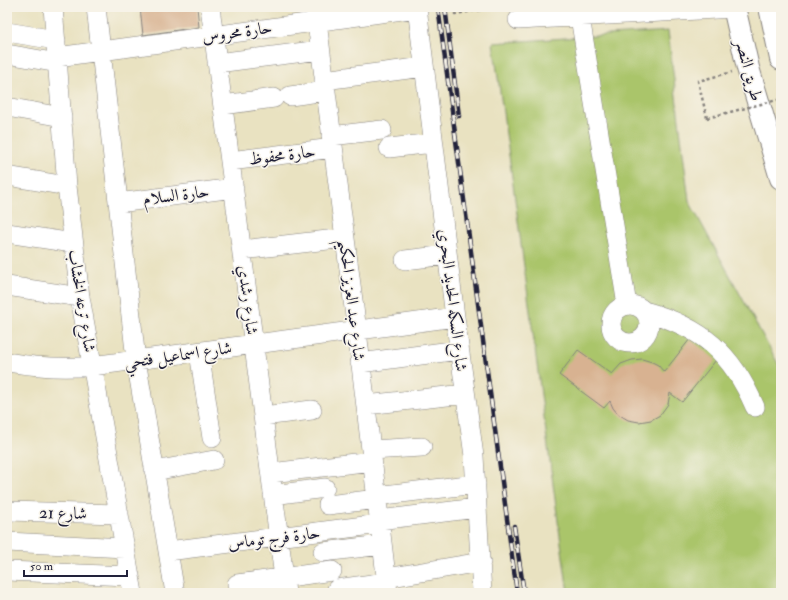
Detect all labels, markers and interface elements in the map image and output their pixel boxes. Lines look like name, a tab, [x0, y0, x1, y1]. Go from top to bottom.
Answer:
street label: حارة محروس	[201, 17, 273, 47]
street label: طريق النصر	[729, 35, 767, 104]
street label: حارة محفوظ	[248, 141, 316, 169]
street label: حارة السلام	[142, 181, 211, 213]
street label: شارع السكه الحديد البحري	[431, 227, 472, 373]
street label: شارع عبد العزيز الحكيم	[328, 238, 370, 363]
street label: شارع ترعه الخشاب	[61, 248, 100, 354]
street label: شارع رشدي	[230, 264, 263, 337]
street label: شارع اسماعيل فتحي	[123, 337, 234, 378]
street label: شارع 21	[39, 502, 87, 527]
street label: حارة فرج توماس	[227, 522, 322, 558]
scale bar	[24, 552, 127, 578]
text: 50 m	[30, 559, 54, 574]

